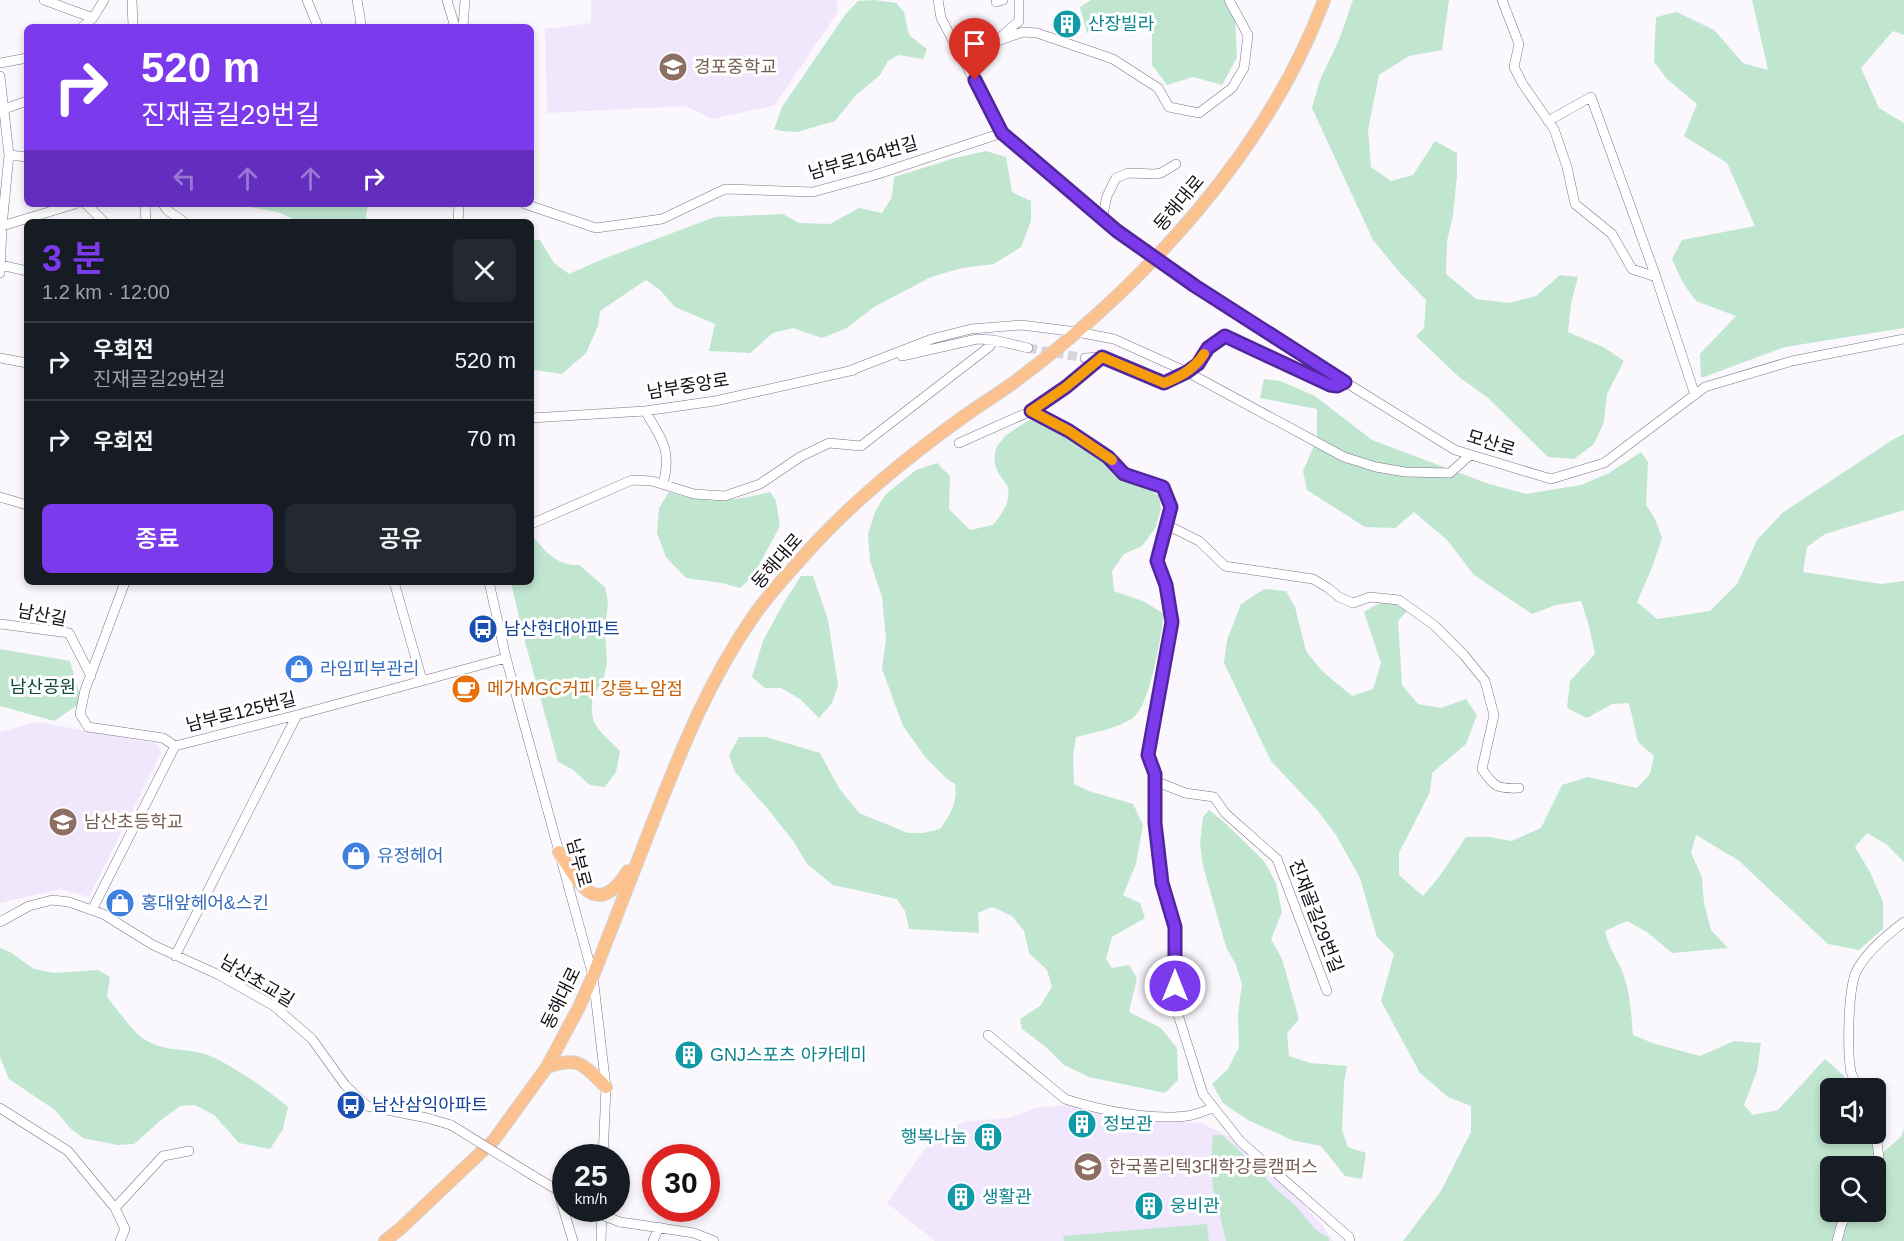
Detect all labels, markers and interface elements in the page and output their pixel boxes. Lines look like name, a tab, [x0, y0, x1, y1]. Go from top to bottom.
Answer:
building icon: 산장빌라	[1051, 8, 1083, 40]
place label: 산장빌라	[1088, 14, 1155, 34]
pin	[949, 18, 1000, 80]
icon: arrive	[958, 27, 991, 60]
text: 520 m	[141, 44, 260, 91]
icon: right	[42, 48, 120, 126]
school or university icon: 경포중학교	[657, 51, 689, 83]
place label: 경포중학교	[694, 57, 777, 77]
text: 진재골길29번길	[141, 100, 320, 130]
street label: 남부로164번길	[806, 133, 920, 183]
icon: left	[168, 162, 201, 195]
icon: ahead	[231, 162, 264, 195]
icon: ahead	[294, 162, 327, 195]
icon: right	[357, 162, 390, 195]
street label: 동해대로	[1150, 171, 1208, 235]
text: 3 분	[42, 238, 105, 279]
button: close	[453, 239, 516, 302]
text: 1.2 km · 12:00	[42, 281, 170, 303]
text: 우회전	[93, 337, 154, 362]
icon: right	[42, 345, 75, 378]
text: 520 m	[455, 348, 516, 373]
text: 진재골길29번길	[93, 368, 226, 390]
street label: 남부중앙로	[646, 370, 730, 402]
icon: right	[42, 423, 75, 456]
text: 70 m	[467, 426, 516, 451]
street label: 모산로	[1464, 426, 1518, 460]
text: 우회전	[93, 429, 154, 454]
button: 종료	[42, 504, 273, 573]
button: 공유	[285, 504, 516, 573]
street label: 동해대로	[748, 529, 806, 593]
street label: 남산길	[16, 600, 68, 630]
bus stop icon: 남산현대아파트	[467, 613, 499, 645]
place label: 남산현대아파트	[504, 619, 620, 639]
shop icon: 라임피부관리	[283, 653, 315, 685]
place label: 라임피부관리	[320, 659, 419, 679]
cafe icon: 메가MGC커피 강릉노암점	[450, 673, 482, 705]
park label: 남산공원	[10, 677, 76, 697]
place label: 메가MGC커피 강릉노암점	[487, 679, 683, 699]
street label: 남부로125번길	[184, 689, 298, 735]
school or university icon: 남산초등학교	[47, 806, 79, 838]
place label: 남산초등학교	[84, 812, 183, 832]
street label: 남부로	[563, 836, 595, 890]
shop icon: 유정헤어	[340, 840, 372, 872]
place label: 유정헤어	[377, 846, 443, 866]
street label: 진재골길29번길	[1285, 857, 1347, 975]
shop icon: 홍대앞헤어&스킨	[104, 887, 136, 919]
place label: 홍대앞헤어&스킨	[141, 893, 269, 913]
street label: 남산초교길	[216, 951, 298, 1011]
position arrow	[1143, 954, 1207, 1018]
street label: 동해대로	[537, 964, 585, 1032]
building icon: GNJ스포츠 아카데미	[673, 1039, 705, 1071]
place label: GNJ스포츠 아카데미	[710, 1045, 867, 1065]
map controls	[1820, 1078, 1886, 1222]
button: sound	[1820, 1078, 1886, 1144]
bus stop icon: 남산삼익아파트	[335, 1089, 367, 1121]
place label: 남산삼익아파트	[372, 1095, 488, 1115]
building icon: 정보관	[1066, 1108, 1098, 1140]
place label: 정보관	[1103, 1114, 1153, 1134]
building icon: 행복나눔	[972, 1121, 1004, 1153]
place label: 행복나눔	[901, 1127, 967, 1147]
speed limit sign: 30	[642, 1144, 720, 1222]
school or university icon: 한국폴리텍3대학강릉캠퍼스	[1072, 1151, 1104, 1183]
button: search	[1820, 1156, 1886, 1222]
place label: 한국폴리텍3대학강릉캠퍼스	[1109, 1157, 1318, 1177]
text: 25	[574, 1159, 608, 1192]
building icon: 생활관	[945, 1181, 977, 1213]
place label: 생활관	[982, 1187, 1032, 1207]
text: km/h	[575, 1190, 607, 1207]
building icon: 웅비관	[1133, 1190, 1165, 1222]
place label: 웅비관	[1170, 1196, 1220, 1216]

